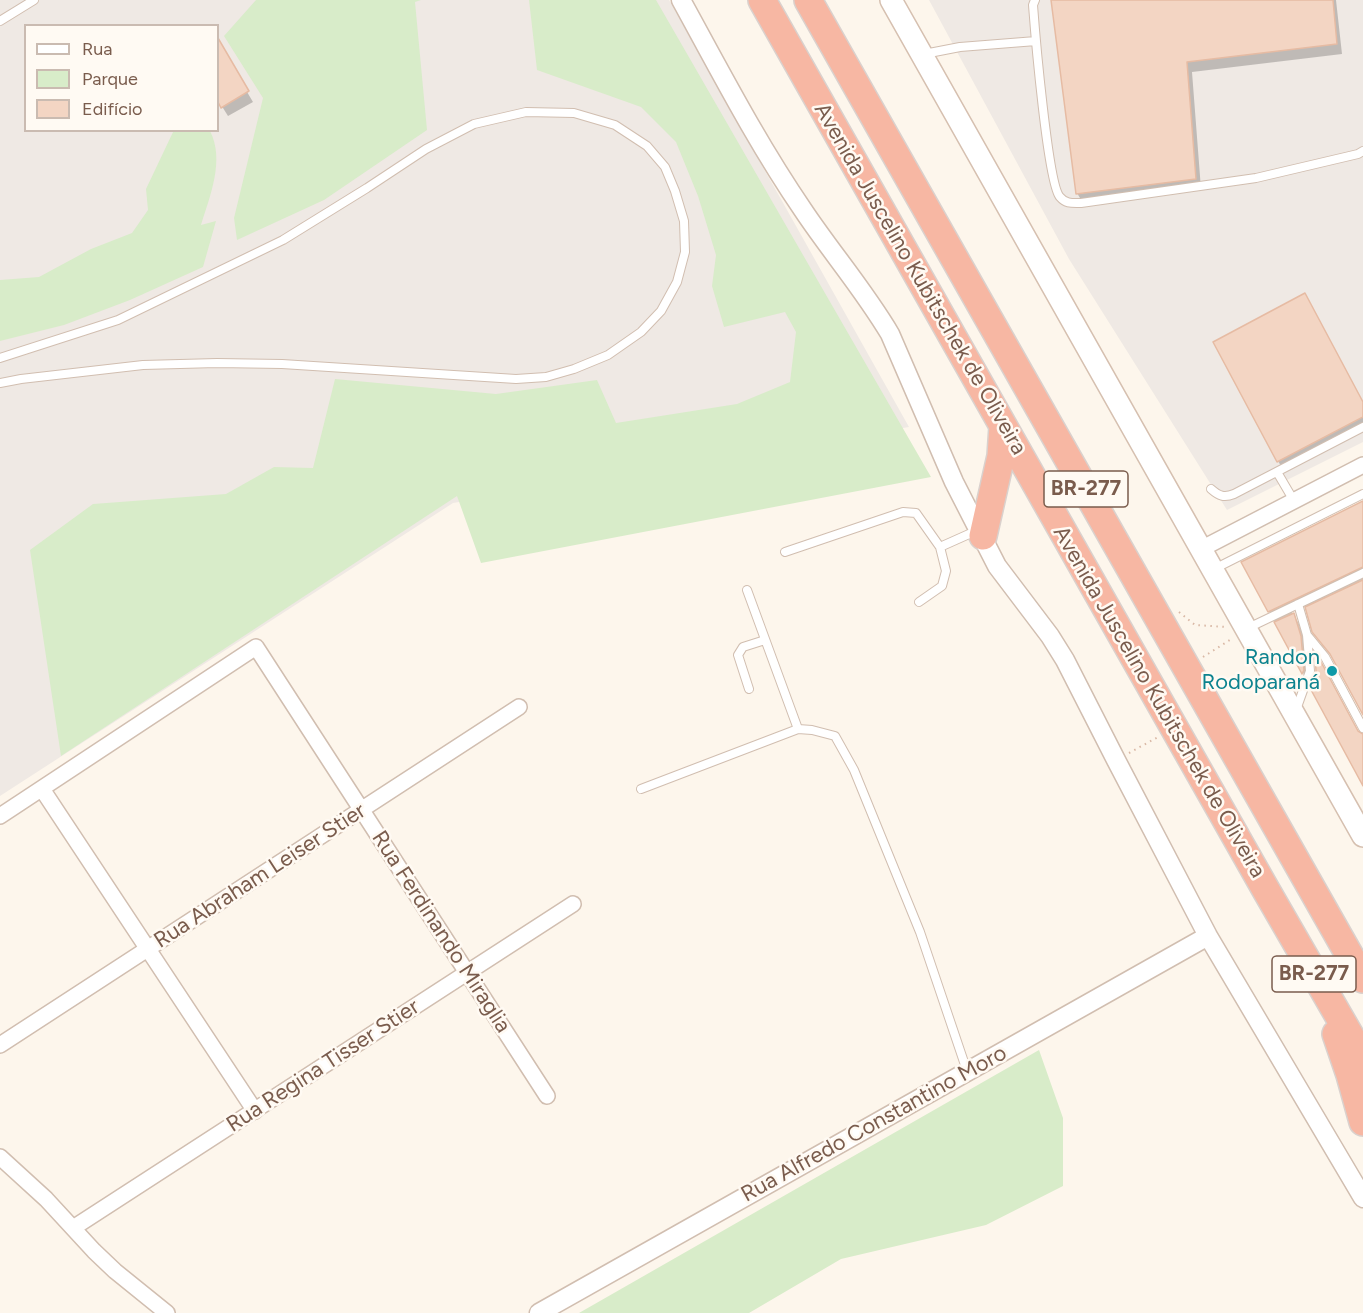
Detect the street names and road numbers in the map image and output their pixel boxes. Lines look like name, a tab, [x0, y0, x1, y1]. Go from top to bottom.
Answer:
street label: Avenida Juscelino Kubitschek de Oliveira	[808, 98, 1032, 460]
road number: BR-277	[1044, 471, 1128, 507]
street label: Avenida Juscelino Kubitschek de Oliveira	[1047, 521, 1271, 883]
street label: Rua Abraham Leiser Stier	[149, 798, 371, 954]
street label: Rua Ferdinando Miraglia	[366, 826, 516, 1038]
road number: BR-277	[1272, 956, 1356, 992]
street label: Rua Regina Tisser Stier	[222, 994, 424, 1138]
street label: Rua Alfredo Constantino Moro	[737, 1040, 1011, 1208]

